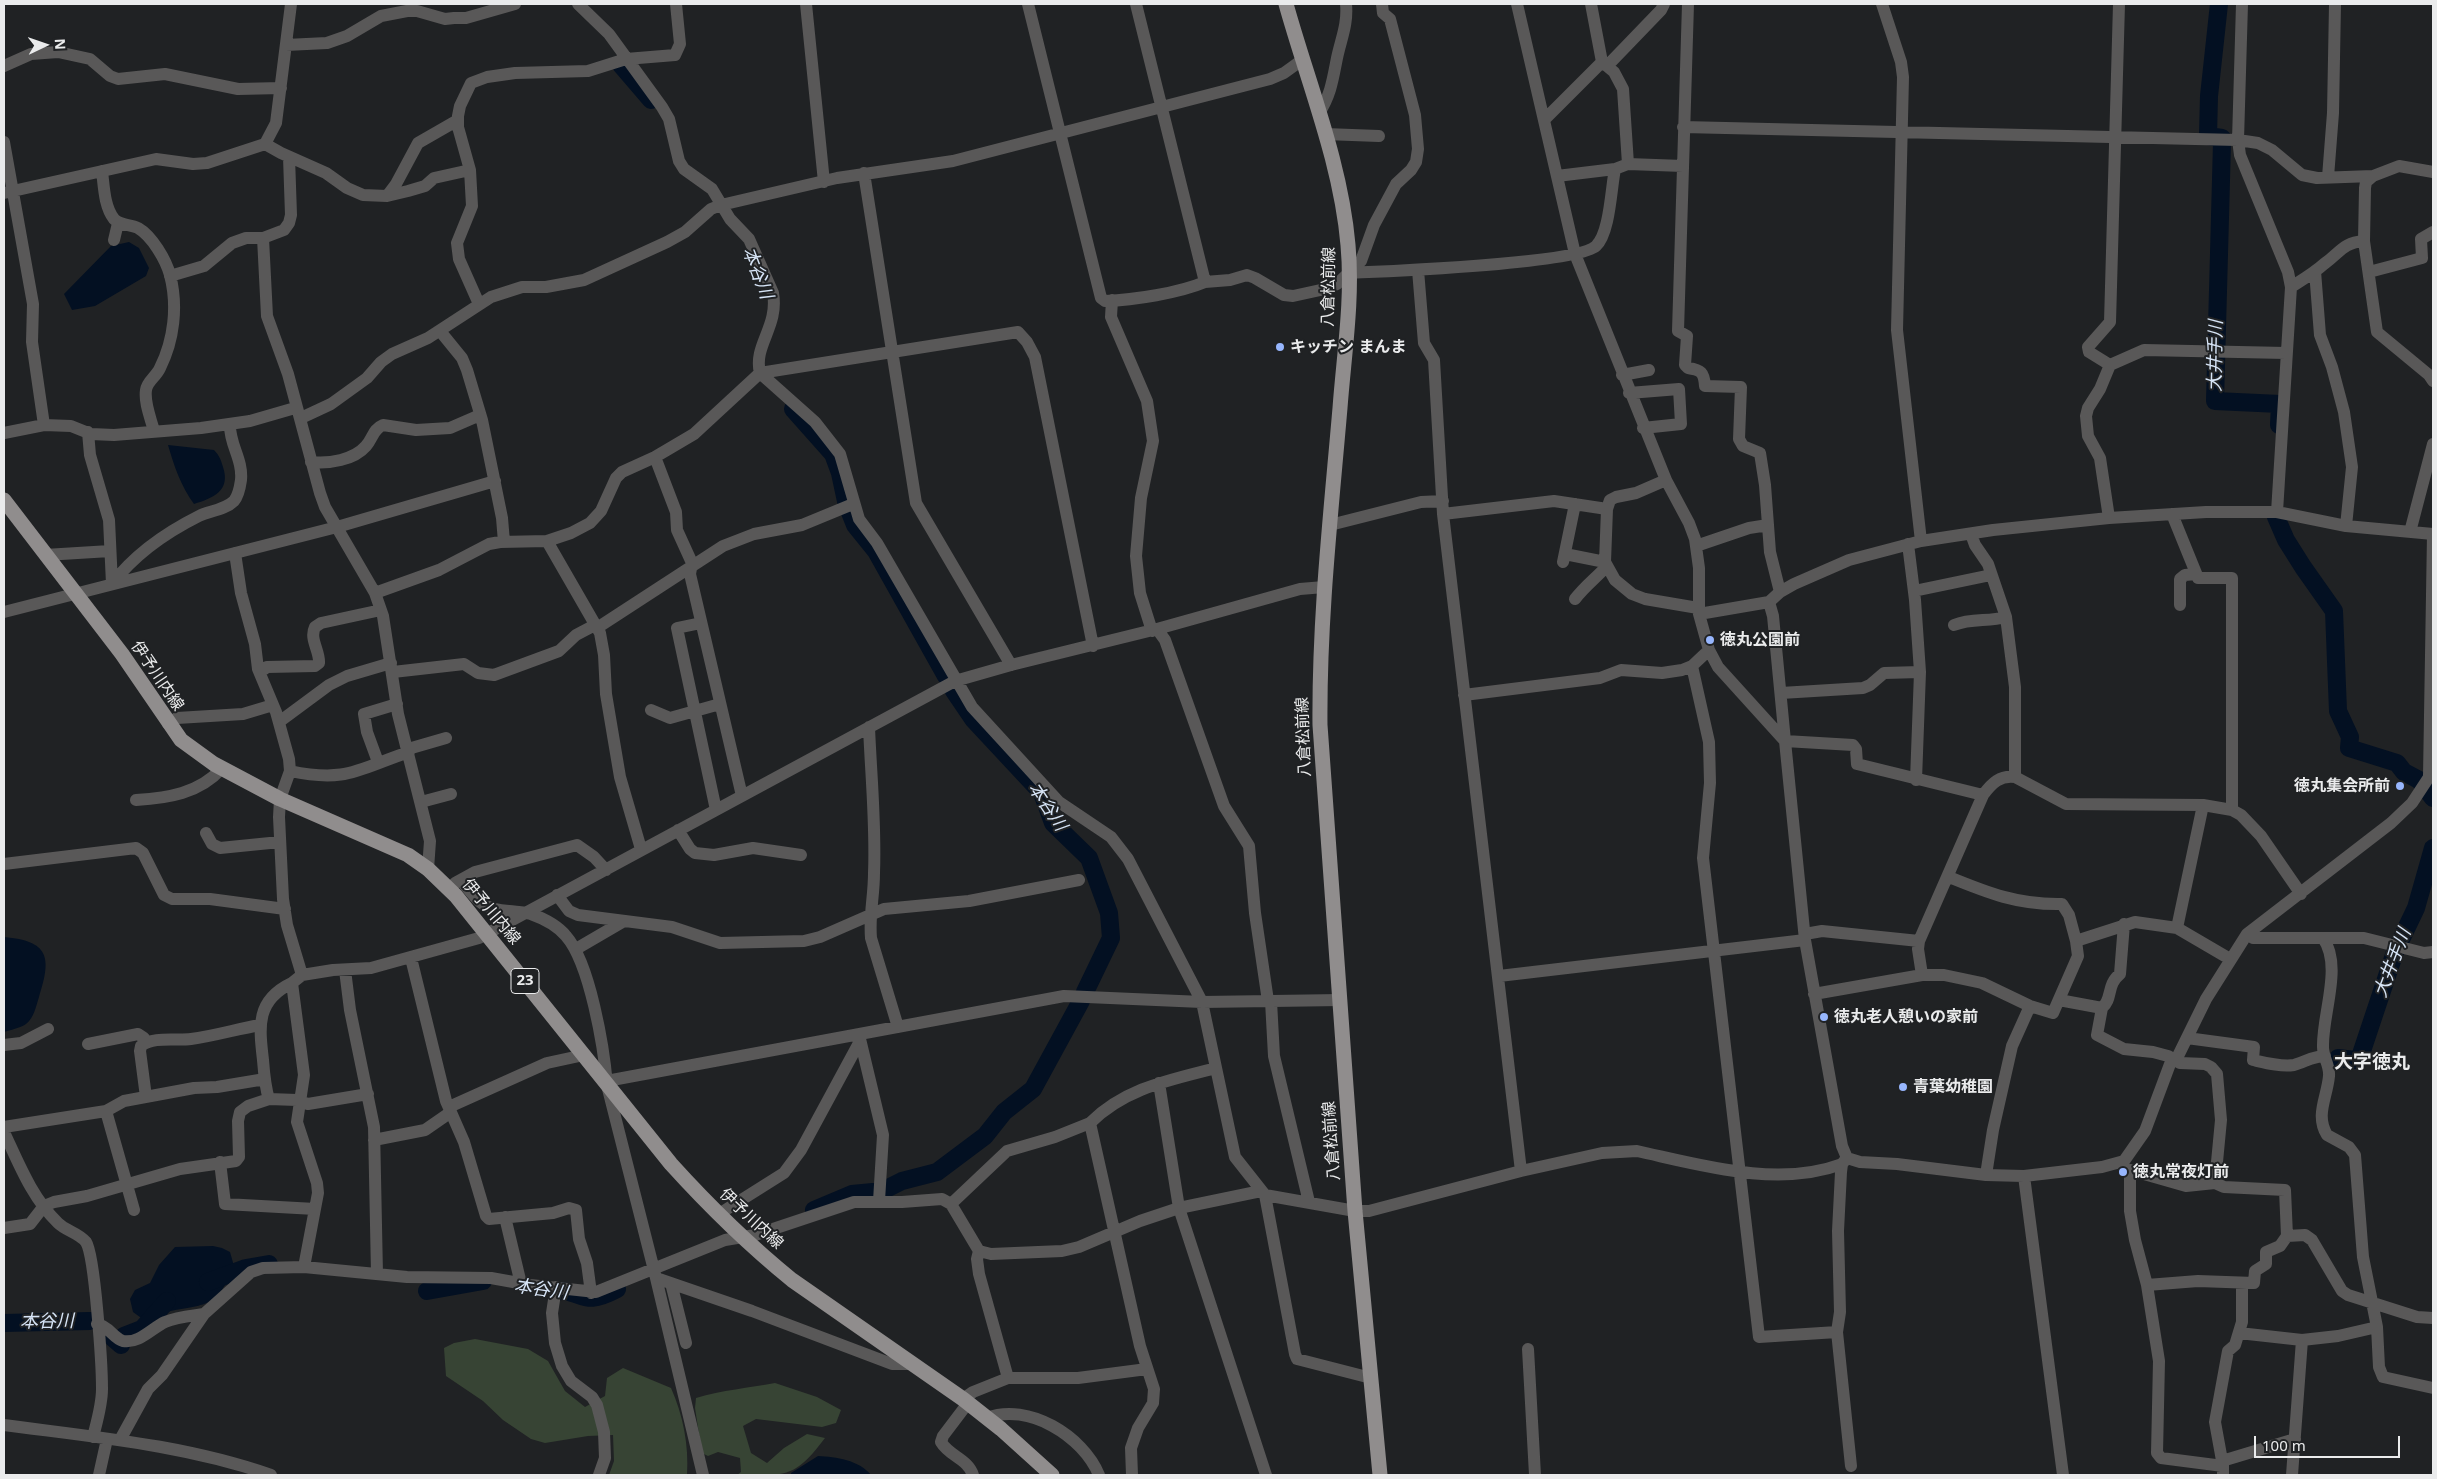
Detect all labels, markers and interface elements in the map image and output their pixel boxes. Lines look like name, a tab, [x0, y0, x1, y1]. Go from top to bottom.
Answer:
north arrow	[20, 20, 70, 70]
text: N	[51, 38, 70, 50]
water label: 本谷川	[737, 244, 777, 302]
street label: 八倉松前線	[1319, 247, 1339, 327]
water label: 大井手川	[2205, 320, 2227, 392]
place label: キッチン まんま	[1290, 337, 1406, 357]
marker: キッチン まんま	[1274, 341, 1286, 353]
place label: 徳丸公園前	[1720, 630, 1800, 650]
marker: 徳丸公園前	[1704, 634, 1716, 646]
street label: 伊予川内線	[127, 637, 187, 715]
street label: 八倉松前線	[1293, 697, 1315, 777]
place label: 徳丸集会所前	[2294, 776, 2390, 796]
water label: 本谷川	[1023, 779, 1071, 835]
marker: 徳丸集会所前	[2394, 780, 2406, 792]
street label: 伊予川内線	[458, 875, 524, 949]
water label: 大井手川	[2370, 926, 2416, 1000]
road number: 23	[511, 968, 539, 994]
place label: 徳丸老人憩いの家前	[1834, 1007, 1978, 1027]
marker: 徳丸老人憩いの家前	[1818, 1011, 1830, 1023]
district label: 大字徳丸	[2334, 1052, 2410, 1074]
place label: 青葉幼稚園	[1913, 1077, 1993, 1097]
marker: 青葉幼稚園	[1897, 1081, 1909, 1093]
street label: 八倉松前線	[1320, 1100, 1344, 1182]
place label: 徳丸常夜灯前	[2133, 1162, 2229, 1182]
marker: 徳丸常夜灯前	[2117, 1166, 2129, 1178]
street label: 伊予川内線	[715, 1185, 787, 1253]
water label: 本谷川	[513, 1276, 569, 1304]
water label: 本谷川	[20, 1311, 74, 1333]
scale bar	[2257, 1426, 2403, 1458]
text: 100 m	[2262, 1435, 2306, 1455]

